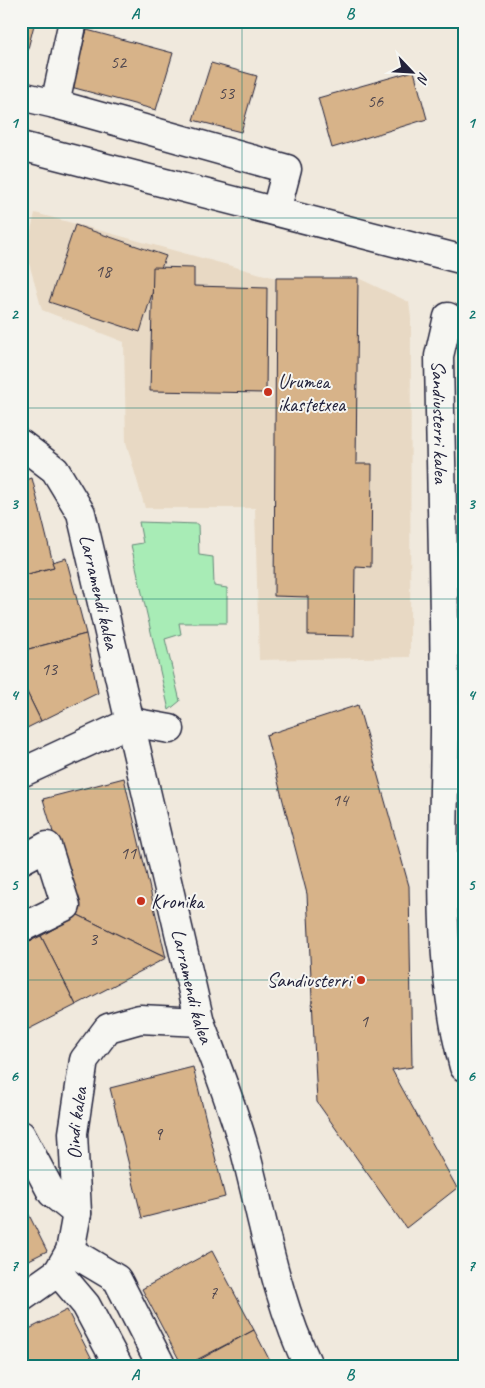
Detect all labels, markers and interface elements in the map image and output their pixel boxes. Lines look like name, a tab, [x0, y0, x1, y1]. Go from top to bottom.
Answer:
text: A	[131, 4, 141, 24]
text: B	[346, 4, 356, 24]
north arrow	[388, 48, 438, 98]
house number: 52	[110, 51, 128, 73]
text: N	[413, 70, 433, 87]
house number: 53	[218, 82, 236, 104]
house number: 56	[367, 90, 384, 112]
text: 1	[10, 113, 19, 133]
text: 1	[467, 113, 476, 133]
house number: 18	[95, 260, 113, 282]
text: 2	[10, 304, 19, 324]
text: 2	[467, 304, 476, 324]
street label: Sandiusterri kalea	[426, 360, 454, 486]
place label: Urumea ikastetxea	[278, 369, 347, 417]
marker: Urumea ikastetxea	[262, 386, 274, 398]
text: 3	[10, 494, 19, 514]
text: 3	[467, 494, 476, 514]
street label: Larramendi kalea	[73, 532, 125, 653]
house number: 13	[41, 658, 59, 680]
text: 4	[10, 685, 19, 705]
text: 4	[467, 685, 476, 705]
house number: 14	[332, 789, 350, 811]
house number: 11	[120, 842, 137, 864]
text: 5	[11, 875, 20, 895]
text: 5	[468, 875, 477, 895]
place label: Kronika	[151, 889, 205, 914]
marker: Kronika	[135, 895, 147, 907]
street label: Larramendi kalea	[166, 927, 219, 1048]
house number: 3	[89, 928, 99, 950]
place label: Sandiusterri	[267, 968, 353, 993]
marker: Sandiusterri	[355, 974, 367, 986]
house number: 1	[360, 1010, 369, 1032]
text: 6	[10, 1066, 19, 1086]
text: 6	[467, 1066, 476, 1086]
street label: Oindi kalea	[61, 1083, 93, 1160]
house number: 9	[154, 1123, 164, 1145]
text: 7	[10, 1256, 19, 1276]
text: 7	[467, 1256, 476, 1276]
house number: 7	[209, 1282, 218, 1304]
text: A	[131, 1365, 141, 1385]
text: B	[346, 1365, 356, 1385]

